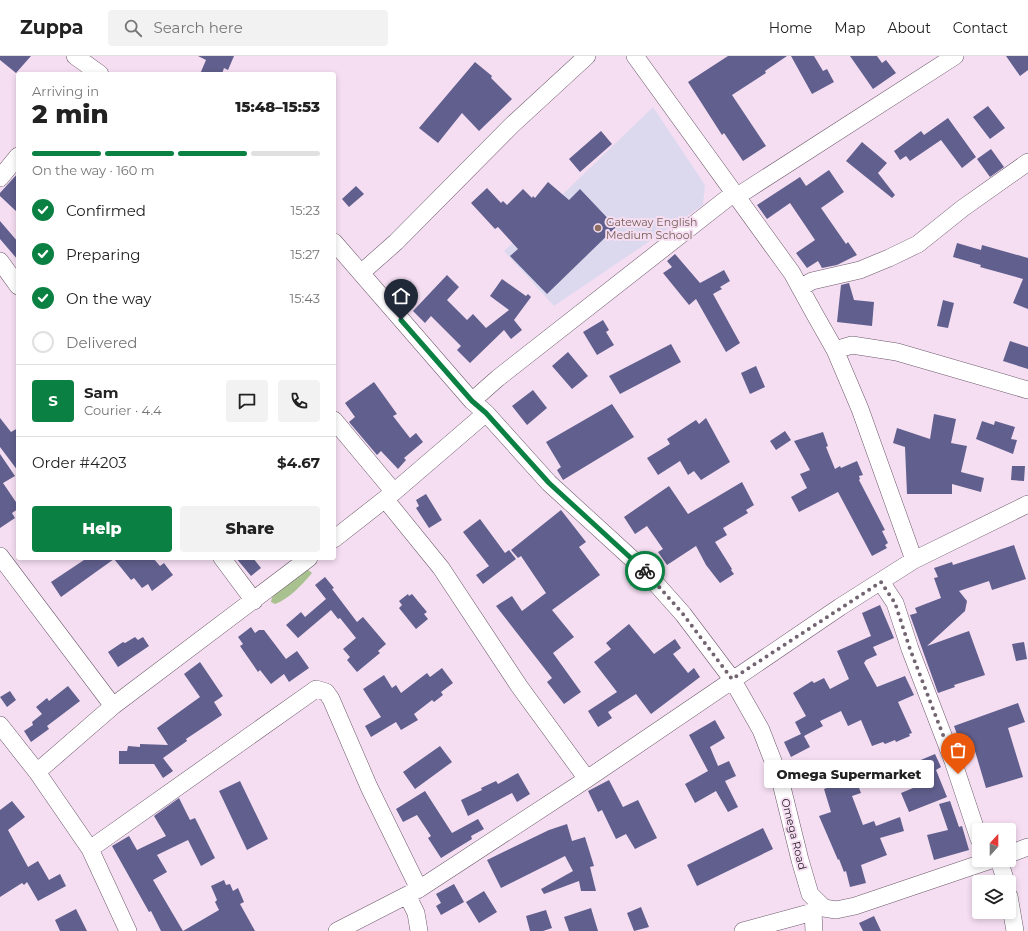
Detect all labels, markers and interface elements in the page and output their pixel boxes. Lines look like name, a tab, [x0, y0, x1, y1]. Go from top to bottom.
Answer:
search box	[108, 10, 388, 46]
text: Zuppa	[20, 16, 84, 39]
icon: search	[122, 17, 144, 39]
text: Search here	[154, 18, 243, 37]
text: Home	[769, 19, 812, 37]
text: Map	[834, 19, 865, 37]
text: About	[887, 19, 931, 37]
text: Contact	[953, 19, 1008, 37]
text: Arriving in	[32, 83, 99, 99]
text: 15:48–15:53	[235, 97, 320, 116]
text: 2 min	[32, 98, 109, 130]
text: On the way · 160 m	[32, 162, 155, 178]
icon: check	[32, 199, 54, 221]
text: Confirmed	[66, 201, 146, 220]
text: 15:23	[290, 202, 320, 218]
place label: Gateway English Medium School	[606, 215, 697, 242]
marker: Gateway English Medium School	[593, 223, 603, 233]
icon: check	[32, 243, 54, 265]
text: Preparing	[66, 245, 141, 264]
text: 15:27	[290, 246, 320, 262]
pin	[384, 279, 418, 320]
icon: home	[390, 285, 412, 307]
icon: check	[32, 287, 54, 309]
text: On the way	[66, 289, 151, 308]
text: 15:43	[289, 290, 320, 306]
text: Delivered	[66, 333, 138, 352]
button: chat	[226, 380, 268, 422]
button: phone	[278, 380, 320, 422]
text: Sam	[84, 383, 119, 402]
text: S	[48, 391, 58, 410]
text: Courier · 4.4	[84, 402, 162, 418]
text: Order #4203	[32, 453, 127, 472]
text: $4.67	[277, 453, 320, 472]
button: Help	[32, 506, 172, 552]
button: Share	[180, 506, 320, 552]
courier	[625, 551, 665, 591]
icon: bike	[634, 560, 656, 582]
pin	[941, 733, 975, 774]
icon: bag	[947, 739, 969, 761]
callout: Omega Supermarket	[764, 760, 934, 788]
text: Omega Supermarket	[777, 766, 921, 782]
street label: Omega Road	[778, 797, 810, 871]
north arrow	[972, 823, 1016, 867]
map controls	[972, 823, 1016, 919]
button: layers	[972, 875, 1016, 919]

